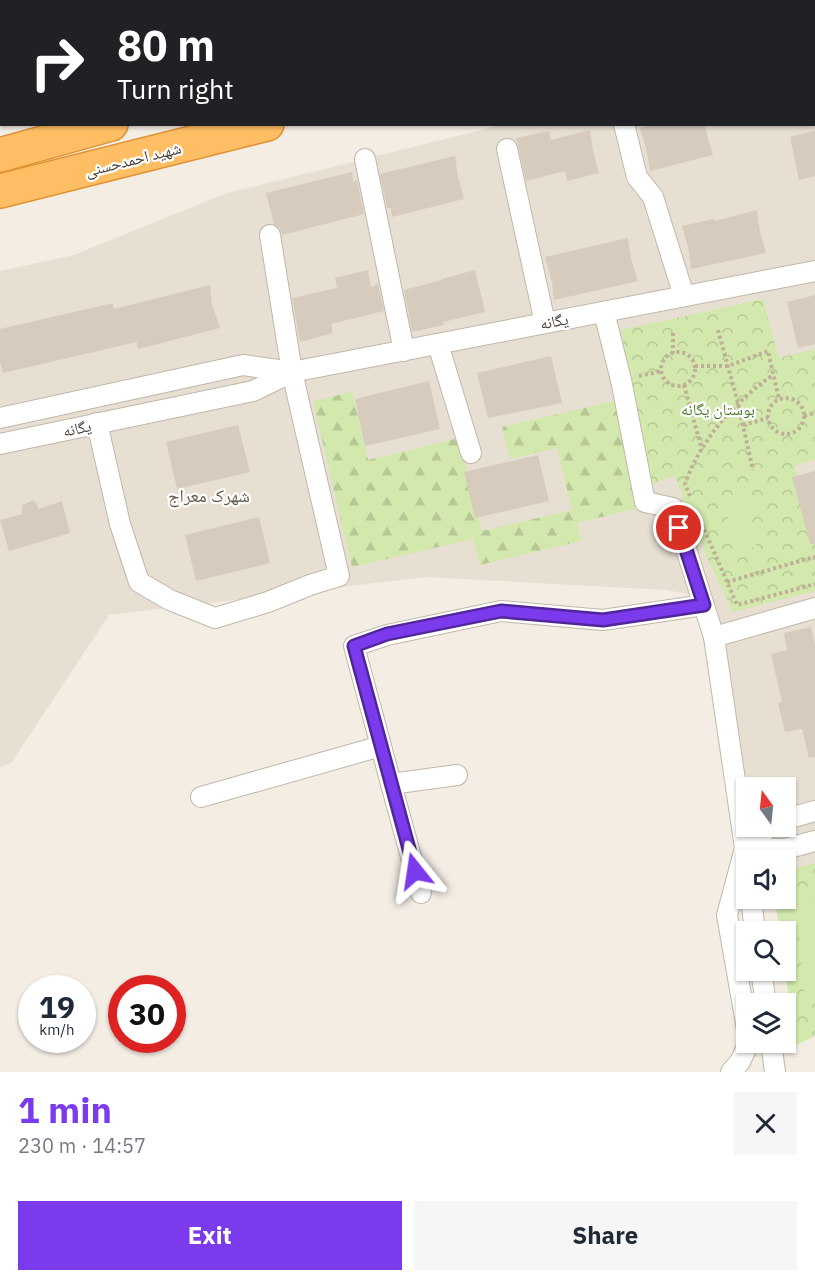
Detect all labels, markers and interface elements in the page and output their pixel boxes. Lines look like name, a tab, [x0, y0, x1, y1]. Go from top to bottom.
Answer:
text: 80 m	[117, 18, 215, 73]
icon: right	[18, 24, 96, 102]
text: Turn right	[117, 71, 234, 106]
street label: شهید احمدحسنی	[83, 137, 183, 182]
street label: یگانه	[538, 308, 570, 334]
park label: بوستان یگانه	[681, 399, 755, 420]
street label: یگانه	[61, 415, 93, 441]
district label: شهرک معراج	[168, 484, 250, 508]
pin	[653, 502, 704, 553]
icon: arrive	[662, 511, 695, 544]
north arrow	[736, 777, 796, 837]
map controls	[736, 777, 796, 1053]
position arrow	[383, 839, 447, 903]
button: sound	[736, 849, 796, 909]
button: search	[736, 921, 796, 981]
speed limit sign: 30	[108, 975, 186, 1053]
text: 19	[39, 987, 75, 1026]
button: layers	[736, 993, 796, 1053]
text: km/h	[39, 1020, 75, 1039]
text: 1 min	[18, 1086, 112, 1133]
button: close	[734, 1092, 797, 1155]
text: 230 m · 14:57	[18, 1132, 146, 1159]
button: Exit	[18, 1201, 402, 1270]
button: Share	[414, 1201, 797, 1270]

